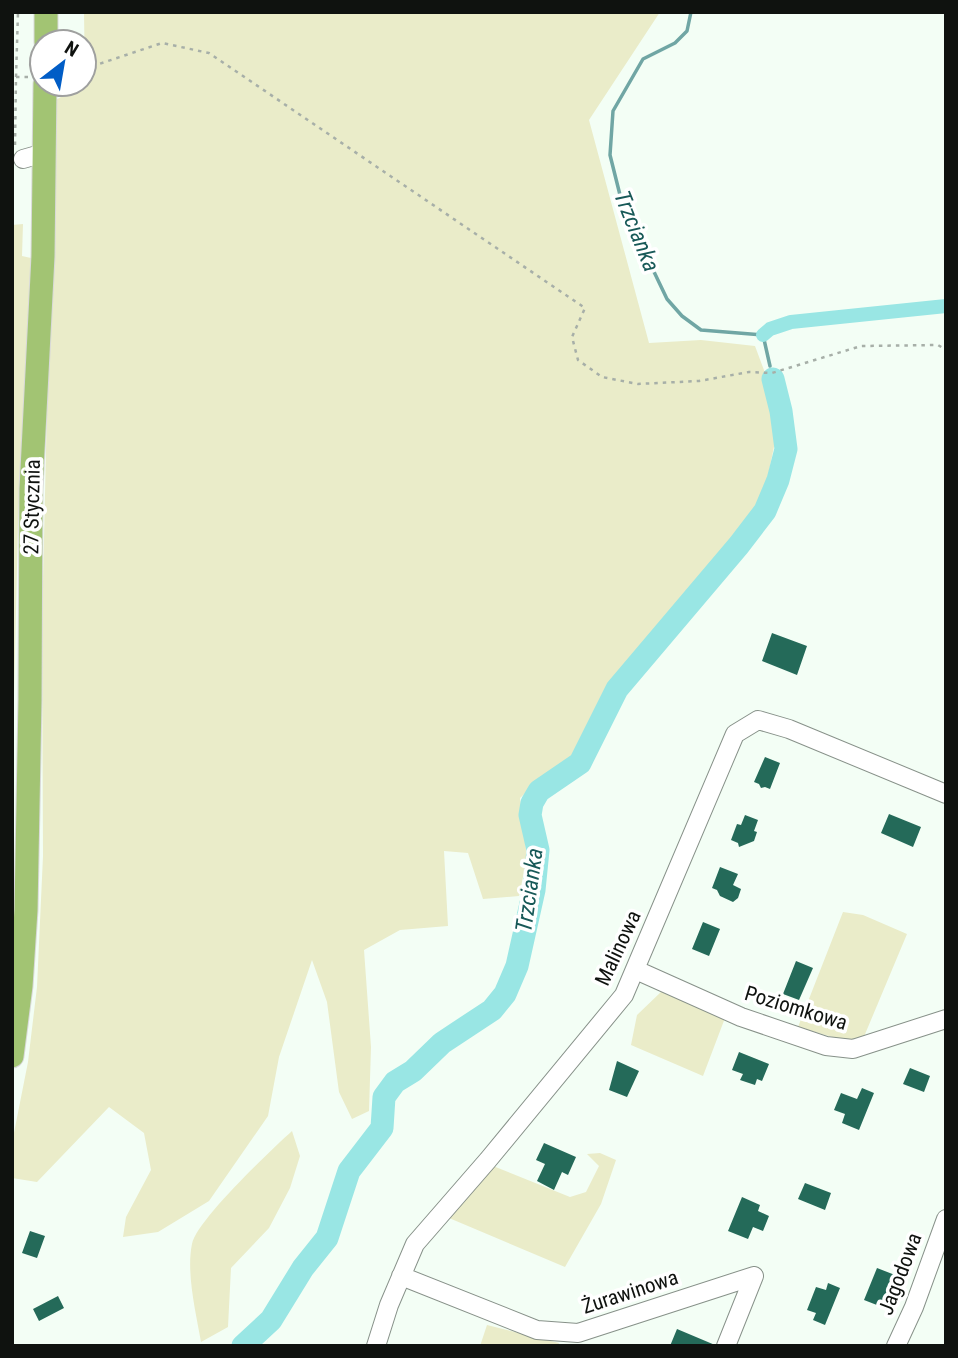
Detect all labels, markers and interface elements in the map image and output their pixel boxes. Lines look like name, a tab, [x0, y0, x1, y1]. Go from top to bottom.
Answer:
north arrow	[28, 28, 98, 98]
text: N	[61, 36, 82, 62]
water label: Trzcianka	[608, 187, 665, 276]
street label: 27 Stycznia	[19, 459, 45, 555]
water label: Trzcianka	[510, 846, 549, 934]
street label: Malinowa	[590, 907, 646, 989]
street label: Poziomkowa	[742, 981, 850, 1035]
street label: Jagodowa	[873, 1230, 927, 1318]
street label: Żurawinowa	[579, 1265, 681, 1319]

